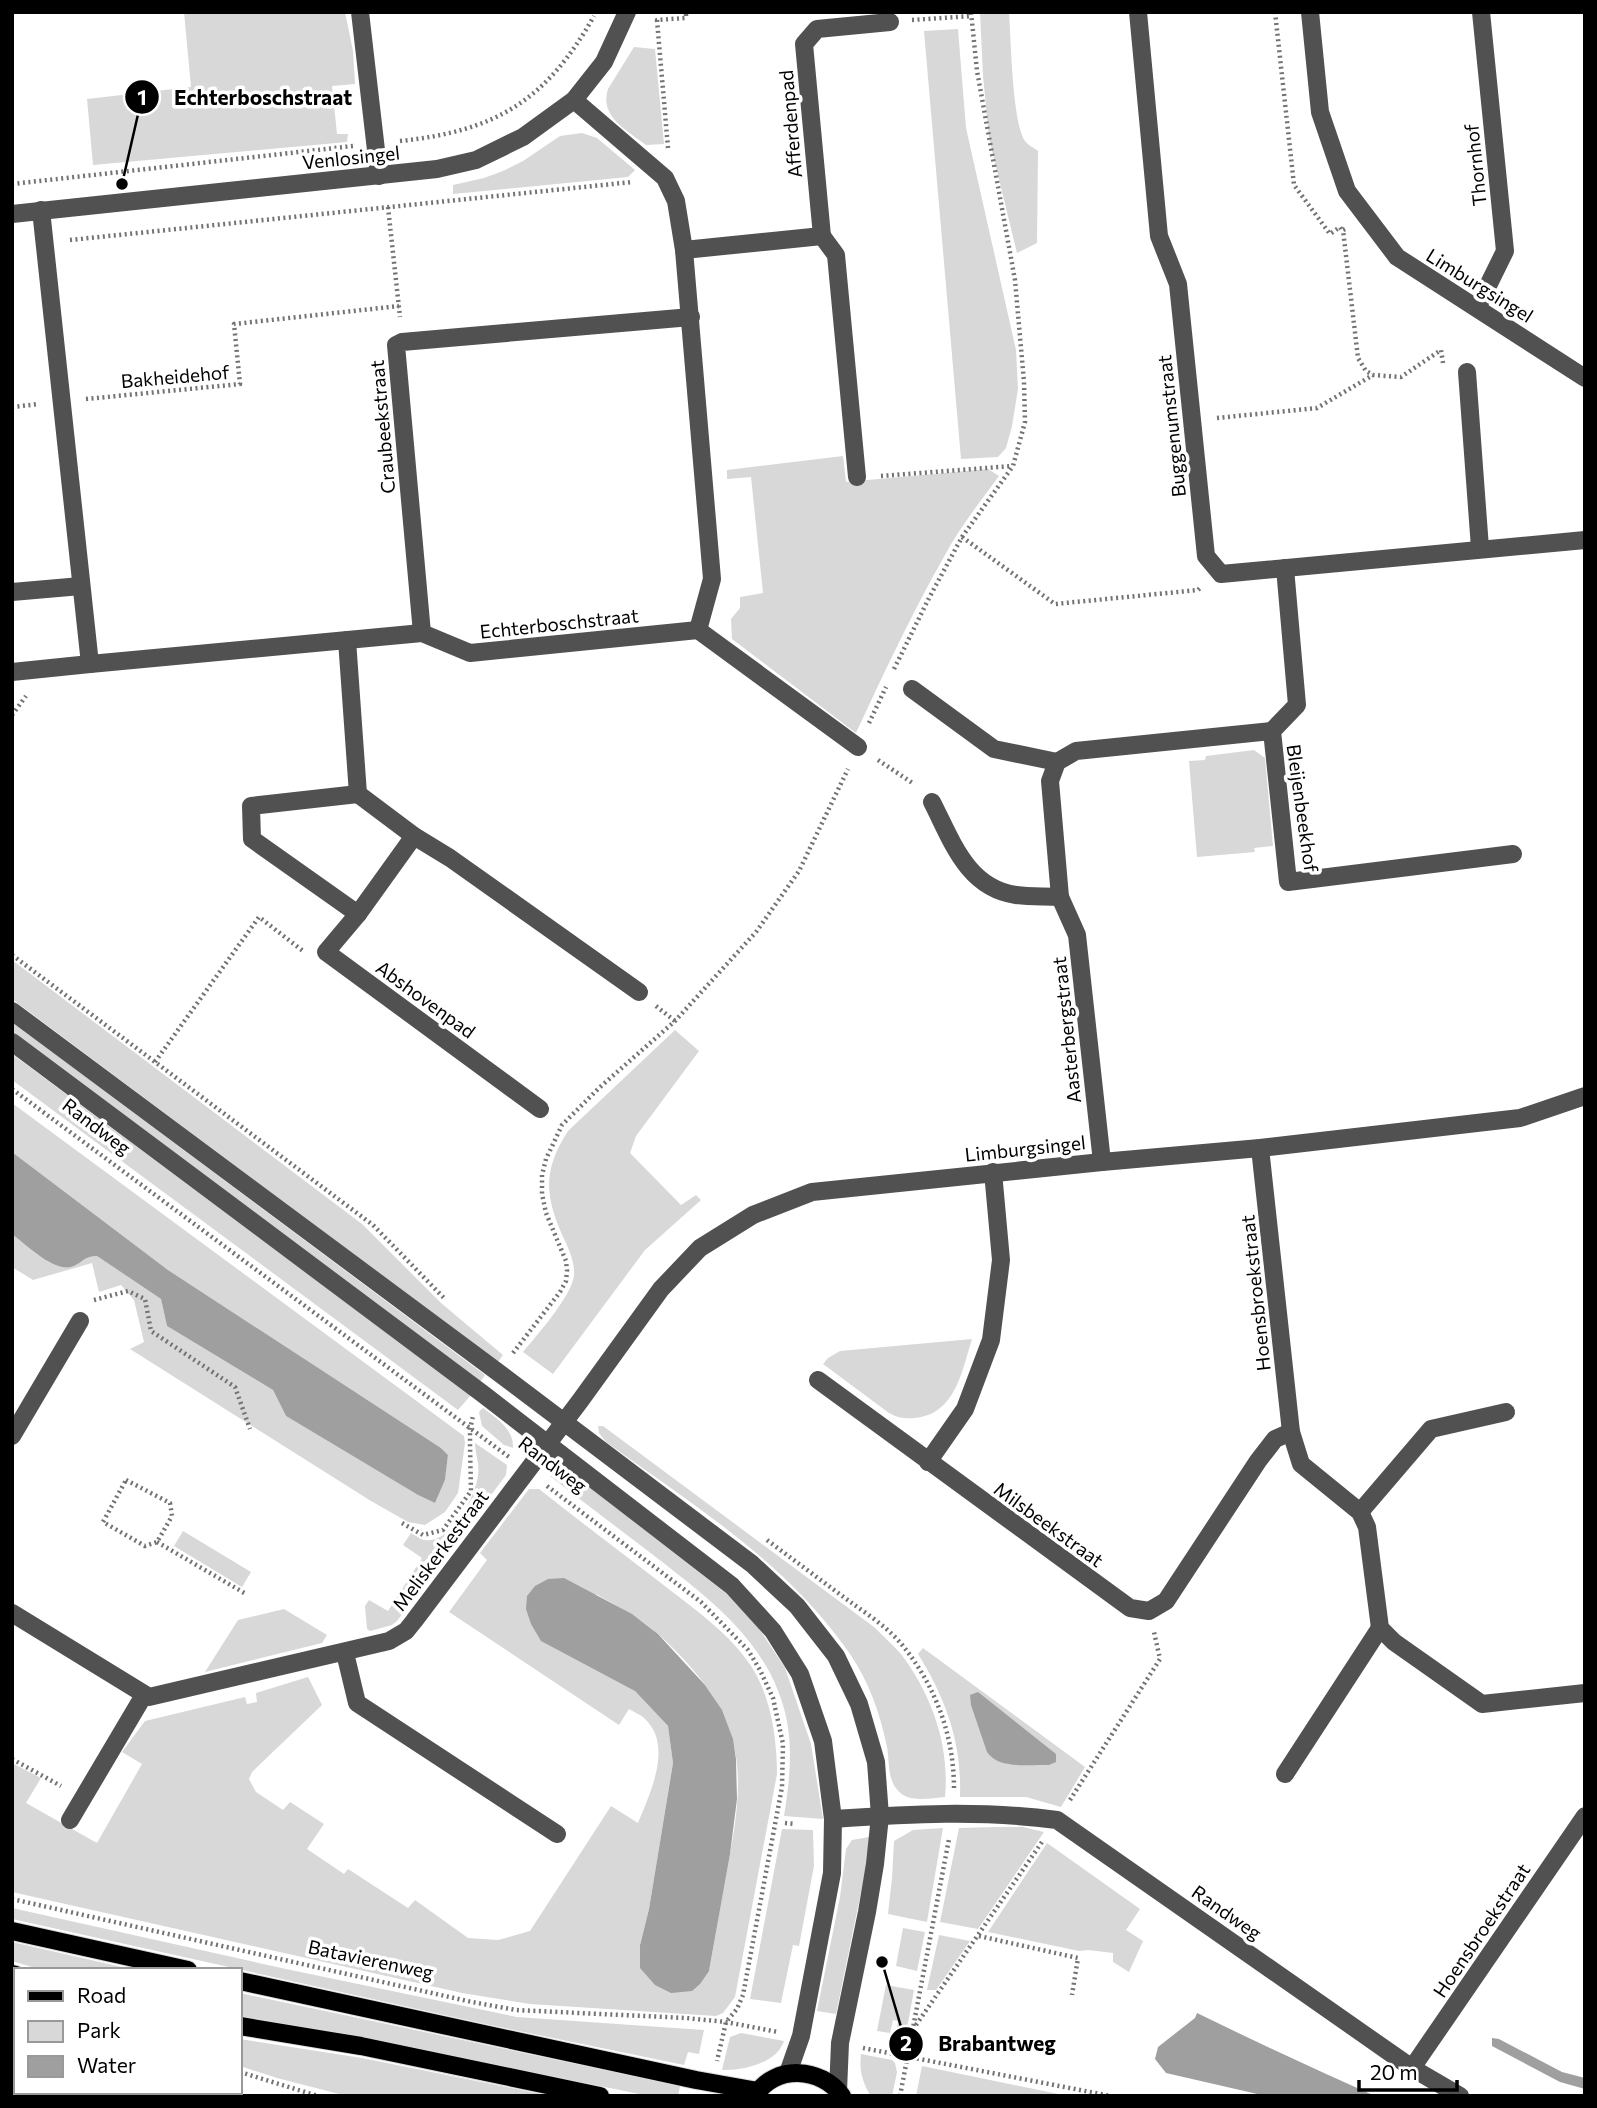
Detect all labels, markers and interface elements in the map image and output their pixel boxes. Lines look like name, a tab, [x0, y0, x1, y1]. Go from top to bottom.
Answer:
street label: Afferdenpad	[774, 69, 806, 179]
callout: Echterboschstraat	[125, 76, 366, 118]
text: 1	[137, 84, 147, 109]
text: Echterboschstraat	[174, 84, 352, 109]
street label: Thornhof	[1459, 122, 1491, 207]
street label: Venlosingel	[301, 140, 401, 174]
street label: Limburgsingel	[1422, 243, 1538, 327]
street label: Buggenumstraat	[1152, 354, 1190, 498]
street label: Craubeekstraat	[365, 359, 399, 495]
street label: Bakheidehof	[120, 360, 231, 392]
street label: Echterboschstraat	[478, 603, 640, 643]
street label: Bleijenbeekhof	[1283, 743, 1323, 874]
street label: Abshovenpad	[372, 955, 480, 1043]
street label: Aasterbergstraat	[1047, 955, 1085, 1104]
street label: Randweg	[58, 1093, 136, 1159]
street label: Limburgsingel	[963, 1130, 1087, 1166]
street label: Hoensbroekstraat	[1235, 1214, 1275, 1372]
street label: Randweg	[514, 1431, 592, 1497]
street label: Milsbeekstraat	[990, 1477, 1108, 1572]
street label: Meliskerkestraat	[387, 1485, 493, 1615]
street label: Hoensbroekstraat	[1428, 1858, 1534, 2001]
street label: Randweg	[1188, 1880, 1266, 1944]
street label: Batavierenweg	[306, 1934, 436, 1984]
legend	[14, 1968, 242, 2094]
text: Road	[77, 1982, 126, 2007]
text: Park	[77, 2017, 121, 2042]
callout: Brabantweg	[889, 2023, 1069, 2065]
text: 2	[900, 2030, 912, 2055]
text: Brabantweg	[938, 2030, 1056, 2055]
scale bar	[1359, 2048, 1457, 2092]
text: Water	[77, 2052, 136, 2077]
text: 20 m	[1370, 2059, 1418, 2084]

